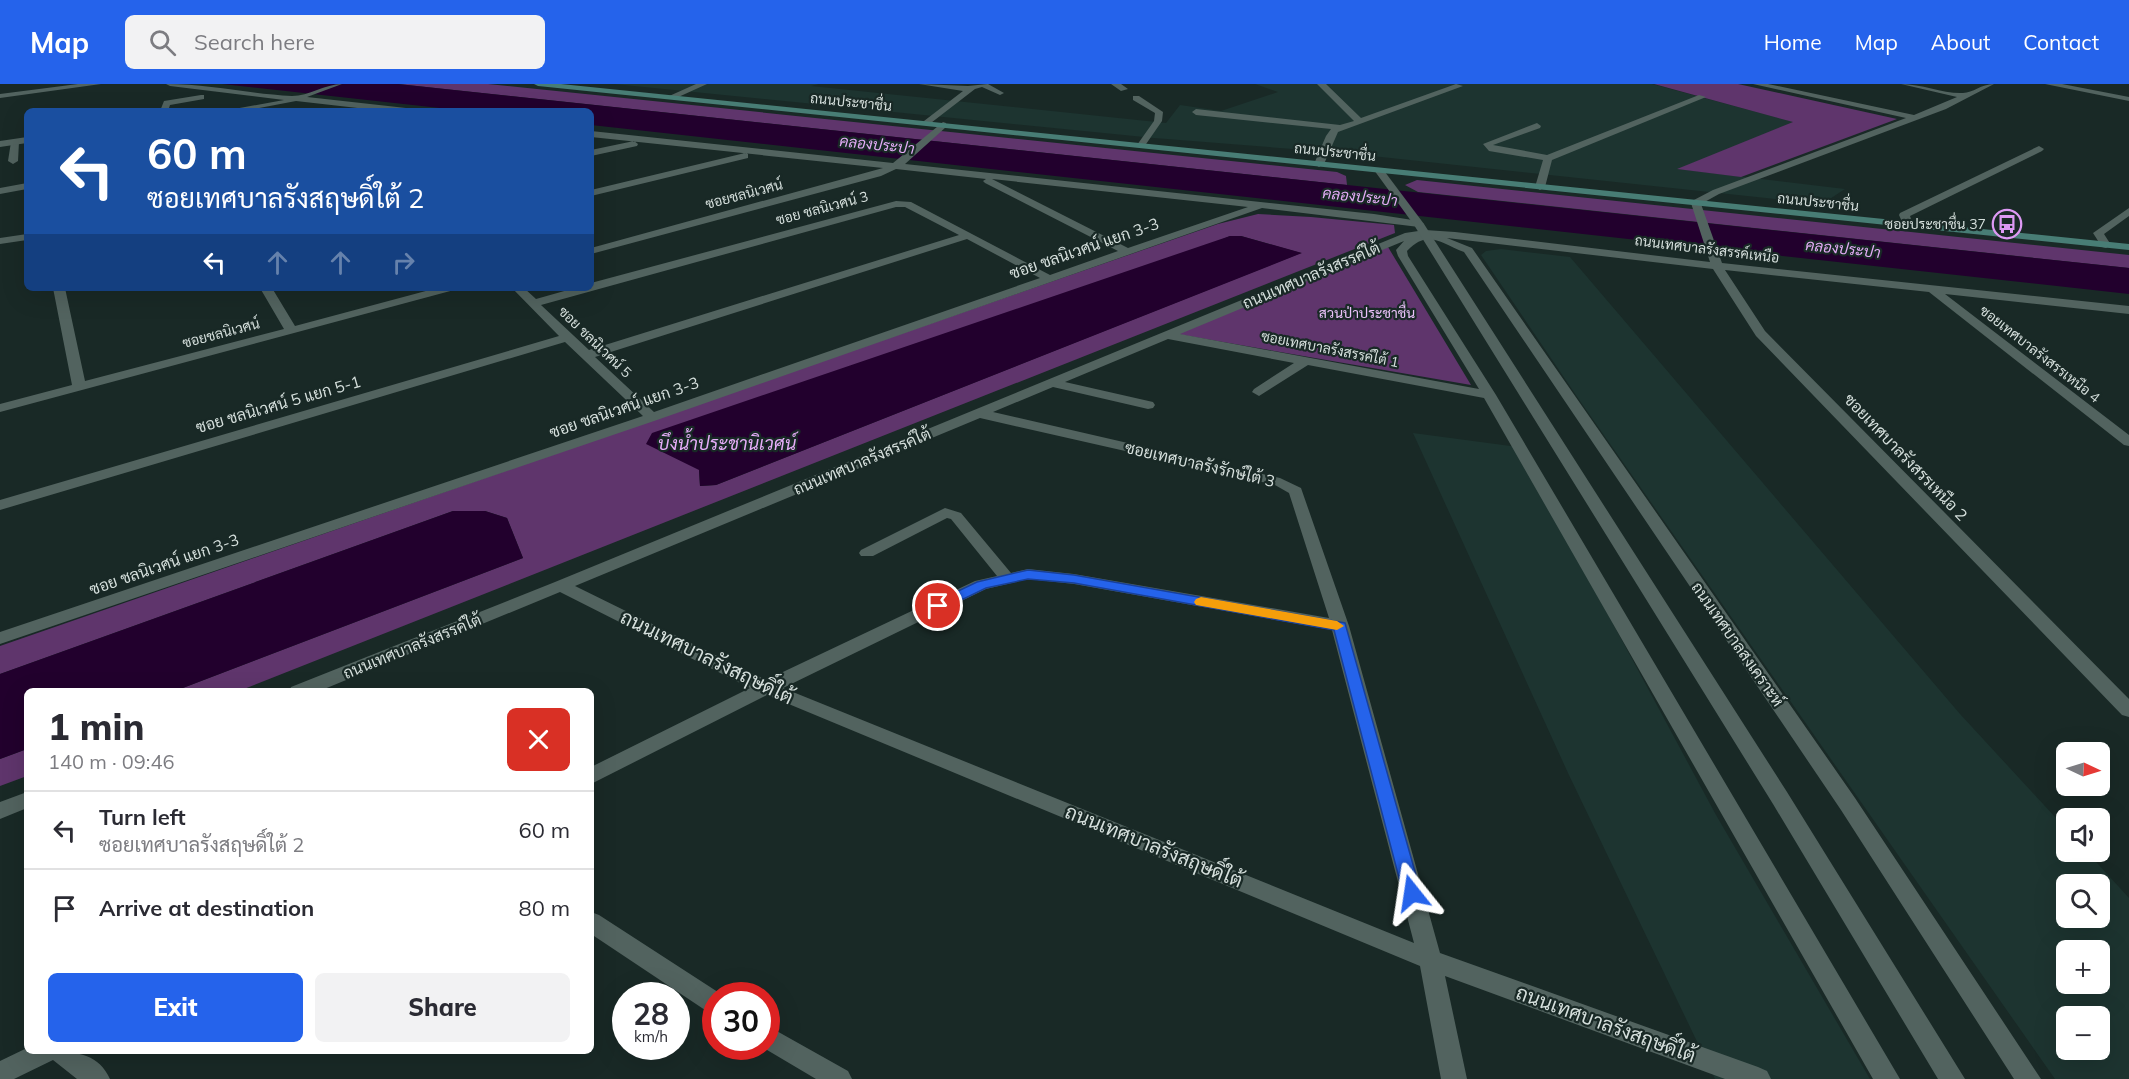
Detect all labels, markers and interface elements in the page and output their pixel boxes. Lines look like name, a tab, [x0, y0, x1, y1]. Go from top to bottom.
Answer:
search box	[125, 15, 545, 69]
text: Map	[30, 25, 89, 60]
icon: search	[146, 26, 179, 59]
text: Search here	[194, 28, 315, 56]
text: Home	[1764, 29, 1822, 55]
text: Map	[1855, 29, 1898, 55]
text: About	[1931, 29, 1990, 55]
text: Contact	[2023, 29, 2099, 55]
street label: ถนนประชาชื่น	[809, 86, 893, 115]
text: 60 m	[147, 127, 247, 180]
water label: คลองประปา	[838, 131, 916, 158]
icon: left	[48, 132, 126, 210]
street label: ถนนประชาชื่น	[1293, 136, 1377, 165]
street label: ซอยชลนิเวศน์	[703, 175, 785, 213]
text: ซอยเทศบาลรังสฤษดิ์ใต้ 2	[147, 181, 424, 215]
water label: คลองประปา	[1321, 183, 1399, 210]
street label: ถนนประชาชื่น	[1776, 186, 1860, 215]
street label: ซอย ชลนิเวศน์ 3	[774, 187, 870, 229]
bus stop icon: ซอยประชาชื่น 37	[1991, 208, 2023, 240]
street label: ซอย ชลนิเวศน์ แยก 3-3	[1006, 211, 1161, 283]
place label: ซอยประชาชื่น 37	[1885, 212, 1986, 233]
street label: ถนนเทศบาลรังสรรค์เหนือ	[1634, 231, 1780, 267]
street label: ถนนเทศบาลรังสรรค์ใต้	[1238, 235, 1383, 313]
water label: คลองประปา	[1804, 235, 1882, 262]
icon: left	[198, 246, 231, 279]
icon: ahead	[261, 246, 294, 279]
icon: ahead	[324, 246, 357, 279]
icon: right	[387, 246, 420, 279]
park label: สวนป่าประชาชื่น	[1319, 301, 1415, 322]
street label: ซอยเทศบาลรังสรรเหนือ 4	[1976, 301, 2104, 407]
street label: ซอย ชลนิเวศน์ 5	[555, 303, 635, 381]
street label: ซอยชลนิเวศน์	[180, 314, 262, 352]
street label: ซอยเทศบาลรังสรรค์ใต้ 1	[1260, 327, 1400, 371]
street label: ซอย ชลนิเวศน์ 5 แยก 5-1	[193, 369, 363, 437]
street label: ซอย ชลนิเวศน์ แยก 3-3	[546, 370, 701, 442]
street label: ซอยเทศบาลรังสรรเหนือ 2	[1840, 389, 1972, 525]
street label: ถนนเทศบาลรังสรรค์ใต้	[789, 421, 934, 499]
water label: บึงน้ำประชานิเวศน์	[658, 428, 799, 455]
street label: ซอยเทศบาลรังรักษ์ใต้ 3	[1123, 435, 1277, 491]
street label: ซอย ชลนิเวศน์ แยก 3-3	[86, 527, 241, 599]
street label: ถนนเทศบาลสงเคราะห์	[1687, 577, 1790, 710]
pin	[912, 580, 963, 631]
icon: arrive	[921, 589, 954, 622]
street label: ถนนเทศบาลรังสฤษดิ์ใต้	[616, 599, 801, 710]
street label: ถนนเทศบาลรังสรรค์ใต้	[339, 607, 485, 683]
text: 1 min	[48, 704, 144, 749]
button: close	[507, 708, 570, 771]
north arrow	[2056, 742, 2110, 796]
map controls	[2056, 742, 2110, 1060]
text: 140 m · 09:46	[48, 749, 174, 774]
street label: ถนนเทศบาลรังสฤษดิ์ใต้	[1062, 794, 1249, 893]
text: Turn left	[99, 803, 186, 831]
button: sound	[2056, 808, 2110, 862]
icon: left	[48, 814, 81, 847]
text: 60 m	[519, 816, 570, 844]
text: ซอยเทศบาลรังสฤษดิ์ใต้ 2	[99, 832, 304, 857]
position arrow	[1380, 861, 1444, 925]
button: search	[2056, 874, 2110, 928]
icon: arrive	[48, 892, 81, 925]
text: Arrive at destination	[99, 894, 314, 922]
text: 80 m	[519, 894, 570, 922]
button: +	[2056, 940, 2110, 994]
button: Exit	[48, 973, 303, 1042]
button: Share	[315, 973, 570, 1042]
street label: ถนนเทศบาลรังสฤษดิ์ใต้	[1513, 975, 1702, 1068]
speed limit sign: 30	[702, 982, 780, 1060]
text: 28	[633, 995, 669, 1033]
button: −	[2056, 1006, 2110, 1060]
text: km/h	[634, 1027, 668, 1046]

